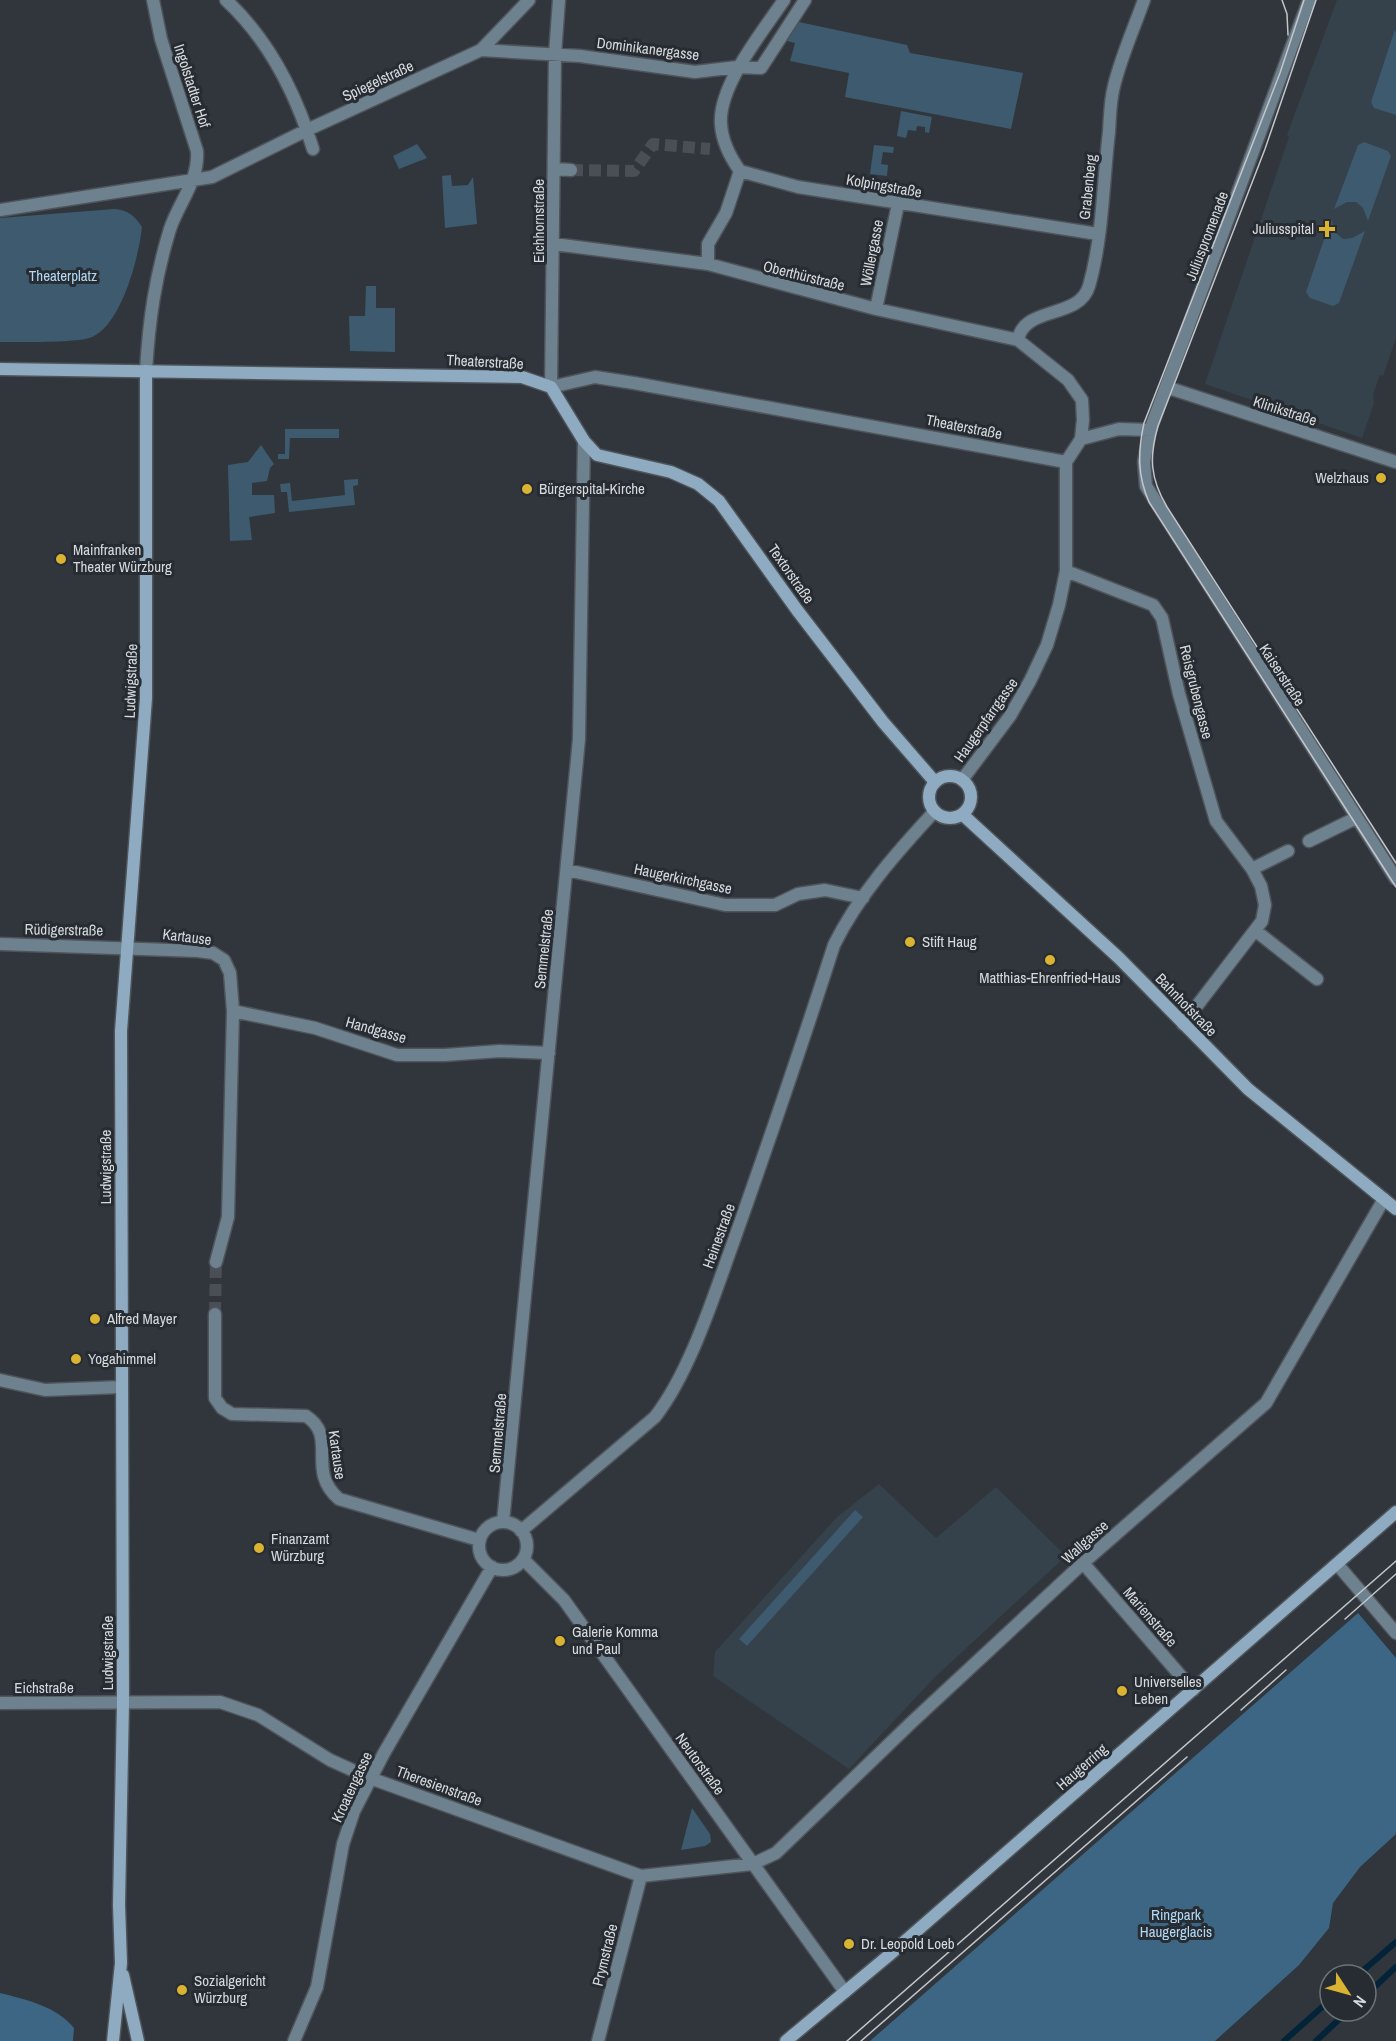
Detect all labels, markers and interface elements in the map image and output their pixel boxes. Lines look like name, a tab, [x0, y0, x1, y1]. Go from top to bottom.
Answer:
street label: Dominikanergasse	[596, 32, 701, 65]
street label: Ingolstadter Hof	[169, 41, 216, 131]
street label: Spiegelstraße	[339, 55, 417, 106]
street label: Grabenberg	[1074, 153, 1101, 221]
street label: Kolpingstraße	[845, 169, 924, 203]
street label: Eichhornstraße	[528, 179, 549, 263]
street label: Juliuspromenade	[1180, 188, 1233, 284]
street label: Wöllergasse	[855, 218, 888, 288]
place label: Juliusspital	[1252, 218, 1314, 239]
marker: Juliusspital	[1318, 220, 1336, 238]
street label: Oberthürstraße	[761, 255, 847, 296]
park label: Theaterplatz	[29, 265, 97, 286]
street label: Theaterstraße	[446, 349, 524, 374]
street label: Klinikstraße	[1251, 390, 1320, 431]
street label: Theaterstraße	[924, 409, 1004, 444]
place label: Welzhaus	[1315, 467, 1369, 488]
marker: Welzhaus	[1374, 471, 1388, 485]
place label: Bürgerspital-Kirche	[539, 478, 645, 499]
marker: Bürgerspital-Kirche	[520, 482, 534, 496]
place label: Mainfranken Theater Würzburg	[73, 539, 172, 577]
street label: Textorstraße	[763, 540, 820, 608]
marker: Mainfranken Theater Würzburg	[54, 552, 68, 566]
street label: Kaiserstraße	[1254, 639, 1310, 710]
street label: Ludwigstraße	[119, 643, 142, 719]
street label: Reisgrubengasse	[1175, 643, 1218, 741]
street label: Haugerpfarrgasse	[949, 673, 1023, 766]
street label: Haugerkirchgasse	[632, 858, 734, 899]
street label: Semmelstraße	[529, 908, 558, 990]
street label: Rüdigerstraße	[25, 918, 104, 941]
street label: Kartause	[161, 923, 213, 950]
place label: Stift Haug	[922, 931, 977, 952]
marker: Stift Haug	[903, 935, 917, 949]
marker: Matthias-Ehrenfried-Haus	[1043, 953, 1057, 967]
place label: Matthias-Ehrenfried-Haus	[979, 967, 1121, 988]
street label: Bahnhofstraße	[1151, 968, 1222, 1041]
street label: Handgasse	[343, 1011, 409, 1048]
street label: Ludwigstraße	[95, 1130, 116, 1204]
street label: Heinestraße	[697, 1200, 740, 1271]
place label: Alfred Mayer	[106, 1308, 177, 1329]
marker: Alfred Mayer	[88, 1312, 102, 1326]
place label: Yogahimmel	[88, 1348, 156, 1369]
marker: Yogahimmel	[69, 1352, 83, 1366]
street label: Semmelstraße	[484, 1392, 511, 1474]
street label: Kartause	[324, 1429, 351, 1481]
street label: Wallgasse	[1057, 1515, 1113, 1568]
place label: Finanzamt Würzburg	[271, 1528, 330, 1566]
marker: Finanzamt Würzburg	[252, 1541, 266, 1555]
street label: Marienstraße	[1118, 1582, 1182, 1651]
street label: Ludwigstraße	[97, 1616, 118, 1690]
place label: Galerie Komma und Paul	[572, 1621, 658, 1659]
marker: Galerie Komma und Paul	[553, 1634, 567, 1648]
place label: Universelles Leben	[1134, 1671, 1202, 1709]
street label: Eichstraße	[14, 1677, 74, 1698]
marker: Universelles Leben	[1115, 1684, 1129, 1698]
street label: Neutorstraße	[671, 1728, 730, 1799]
street label: Haugerring	[1052, 1738, 1112, 1795]
street label: Kroatengasse	[326, 1748, 377, 1826]
street label: Theresienstraße	[393, 1760, 485, 1811]
park label: Ringpark Haugerglacis	[1140, 1904, 1212, 1942]
street label: Prymstraße	[587, 1921, 622, 1988]
place label: Dr. Leopold Loeb	[861, 1933, 955, 1954]
marker: Dr. Leopold Loeb	[842, 1937, 856, 1951]
north arrow	[1318, 1963, 1378, 2023]
place label: Sozialgericht Würzburg	[194, 1970, 266, 2008]
marker: Sozialgericht Würzburg	[175, 1983, 189, 1997]
text: N	[1348, 1992, 1372, 2012]

